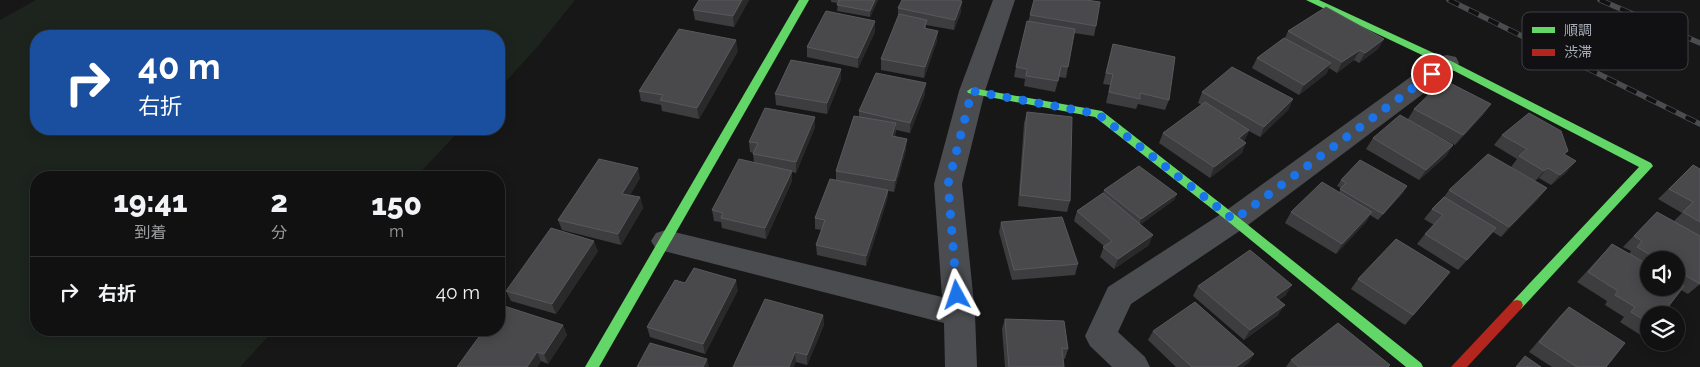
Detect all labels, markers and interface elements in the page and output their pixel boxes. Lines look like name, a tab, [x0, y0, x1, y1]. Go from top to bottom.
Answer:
legend	[1522, 12, 1688, 70]
text: 順調	[1564, 22, 1592, 38]
text: 渋滞	[1564, 44, 1592, 60]
text: 40 m	[138, 46, 220, 87]
icon: right	[55, 50, 120, 115]
pin	[1411, 53, 1453, 95]
icon: arrive	[1418, 60, 1446, 88]
text: 右折	[138, 93, 182, 119]
text: 19:41	[113, 184, 187, 219]
text: 2	[271, 184, 288, 219]
text: 150	[371, 187, 422, 222]
text: m	[389, 222, 404, 241]
text: 到着	[134, 223, 166, 242]
text: 分	[271, 223, 287, 242]
map controls	[1640, 251, 1685, 351]
button: sound	[1640, 251, 1685, 296]
position arrow	[930, 268, 982, 320]
icon: right	[55, 278, 83, 306]
text: 40 m	[436, 281, 480, 303]
text: 右折	[98, 282, 136, 304]
button: layers	[1640, 306, 1685, 351]

